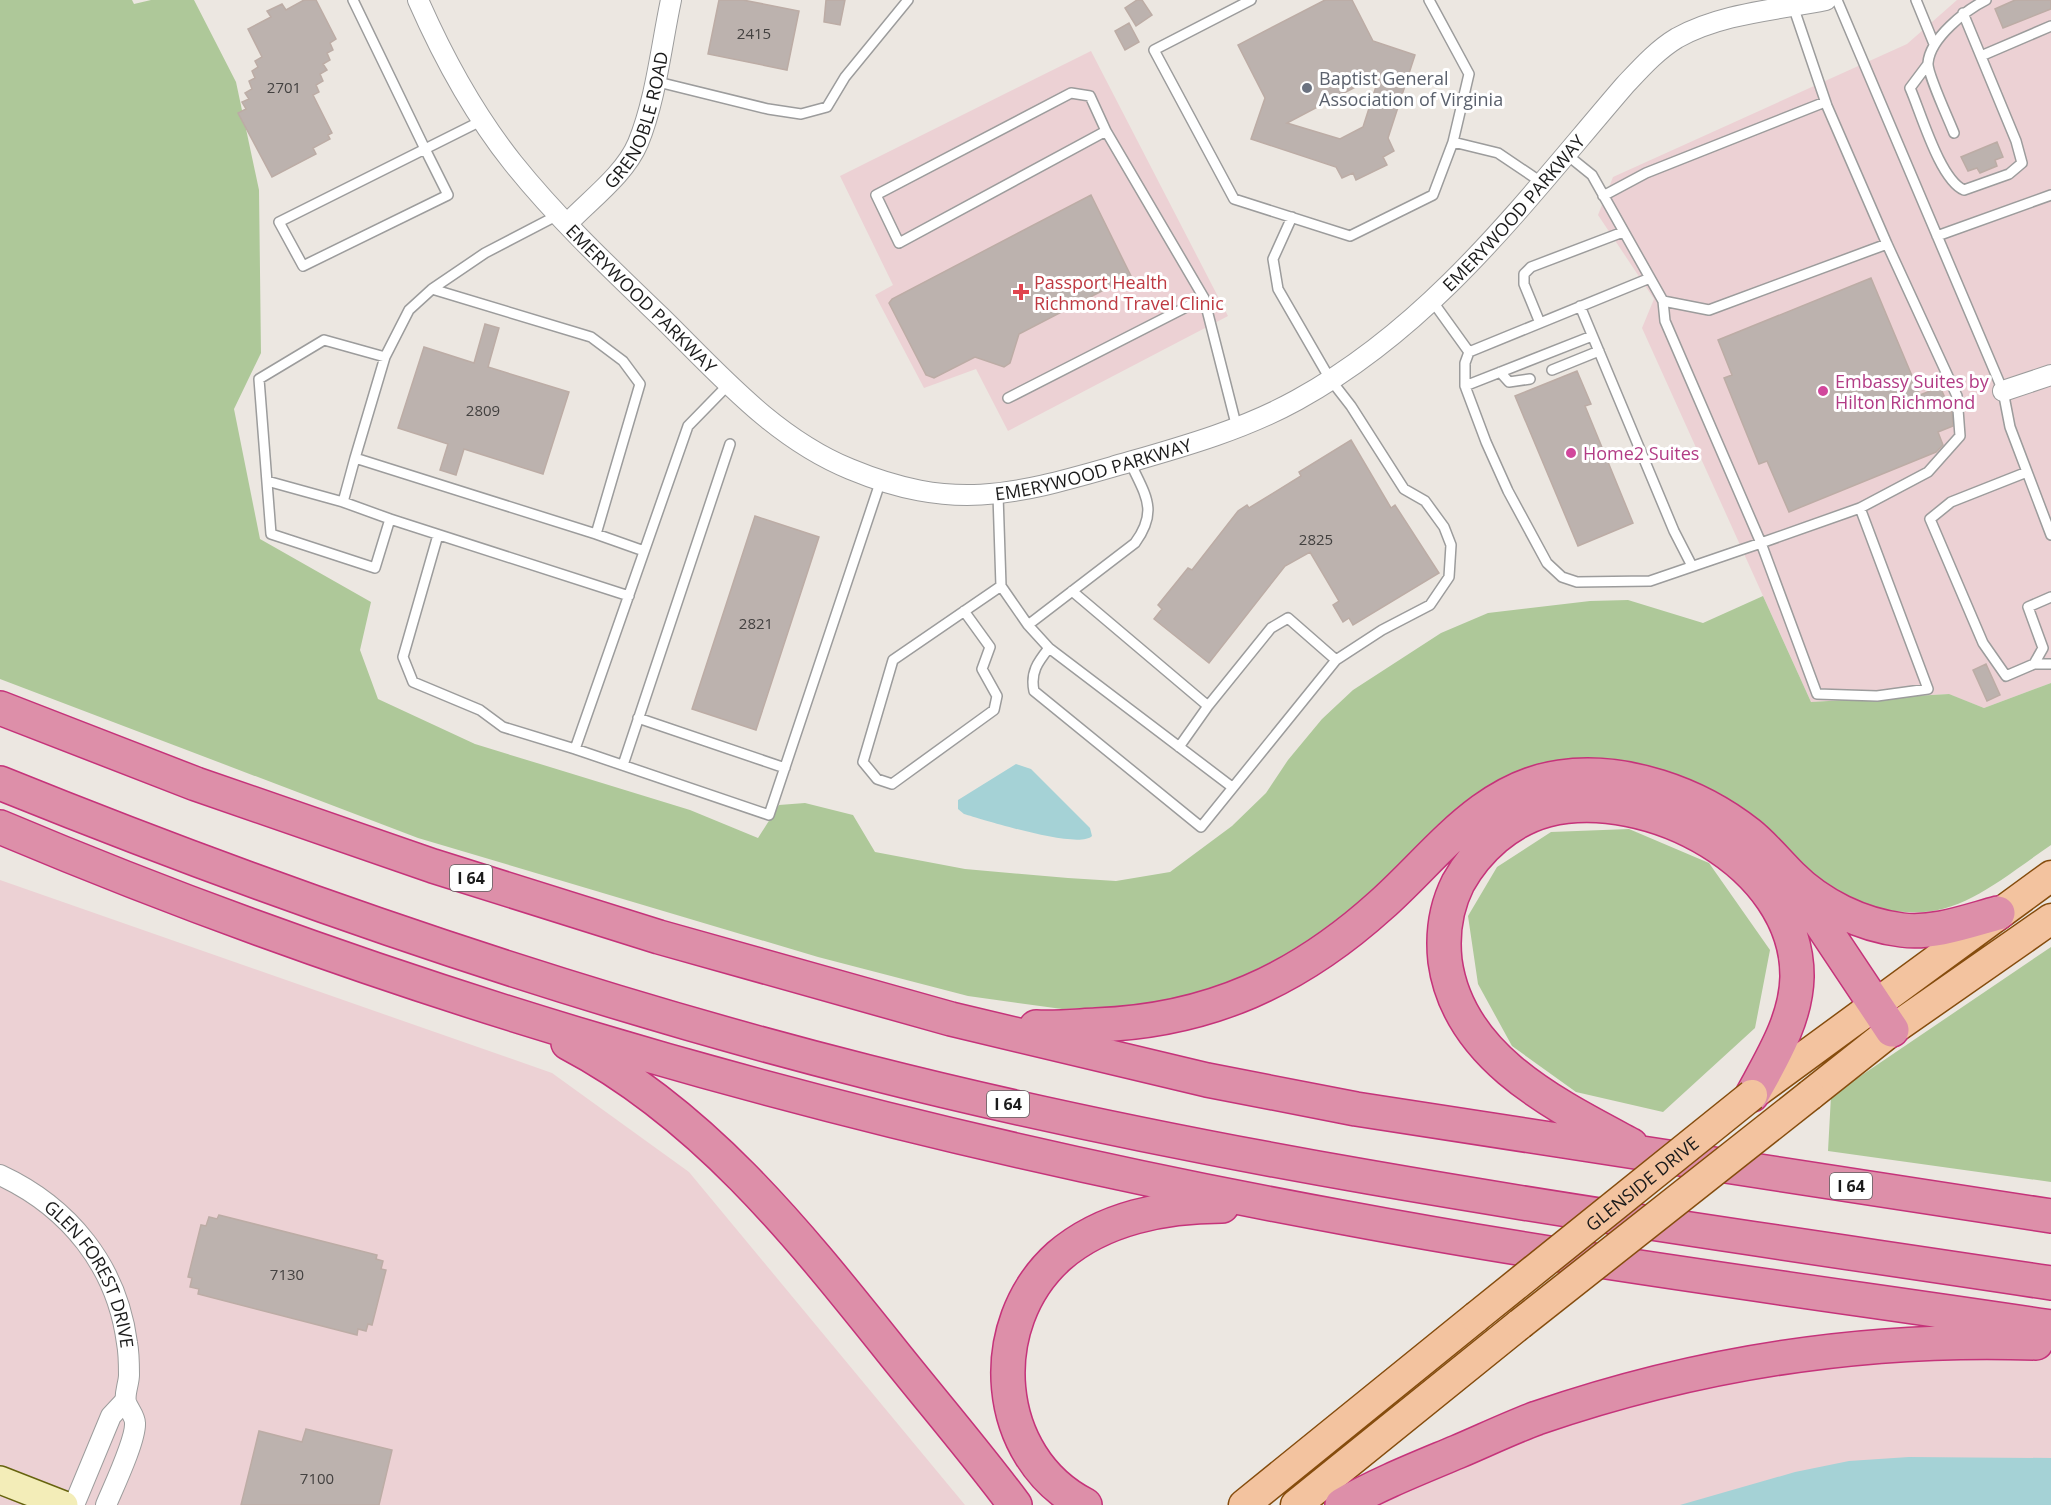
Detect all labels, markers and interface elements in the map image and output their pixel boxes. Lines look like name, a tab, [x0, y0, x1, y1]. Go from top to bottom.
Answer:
house number: 2415	[737, 23, 771, 43]
street label: GRENOBLE ROAD	[599, 49, 673, 193]
place label: Baptist General Association of Virginia	[1319, 66, 1503, 111]
house number: 2701	[267, 77, 301, 97]
marker: Baptist General Association of Virginia	[1300, 81, 1314, 95]
street label: EMERYWOOD PARKWAY	[1437, 129, 1590, 296]
street label: EMERYWOOD PARKWAY	[561, 219, 723, 379]
place label: Passport Health Richmond Travel Clinic	[1034, 270, 1224, 315]
marker: Passport Health Richmond Travel Clinic	[1012, 283, 1030, 301]
place label: Embassy Suites by Hilton Richmond	[1835, 369, 1990, 414]
marker: Embassy Suites by Hilton Richmond	[1816, 384, 1830, 398]
house number: 2809	[466, 400, 500, 420]
street label: EMERYWOOD PARKWAY	[994, 432, 1195, 505]
place label: Home2 Suites	[1583, 441, 1699, 465]
marker: Home2 Suites	[1564, 446, 1578, 460]
house number: 2825	[1299, 529, 1333, 549]
house number: 2821	[739, 613, 773, 633]
road number: I 64	[450, 865, 492, 891]
road number: I 64	[987, 1091, 1029, 1117]
street label: GLENSIDE DRIVE	[1580, 1131, 1704, 1236]
road number: I 64	[1830, 1173, 1872, 1199]
street label: GLEN FOREST DRIVE	[40, 1194, 140, 1349]
house number: 7130	[270, 1264, 304, 1284]
house number: 7100	[300, 1468, 334, 1488]

